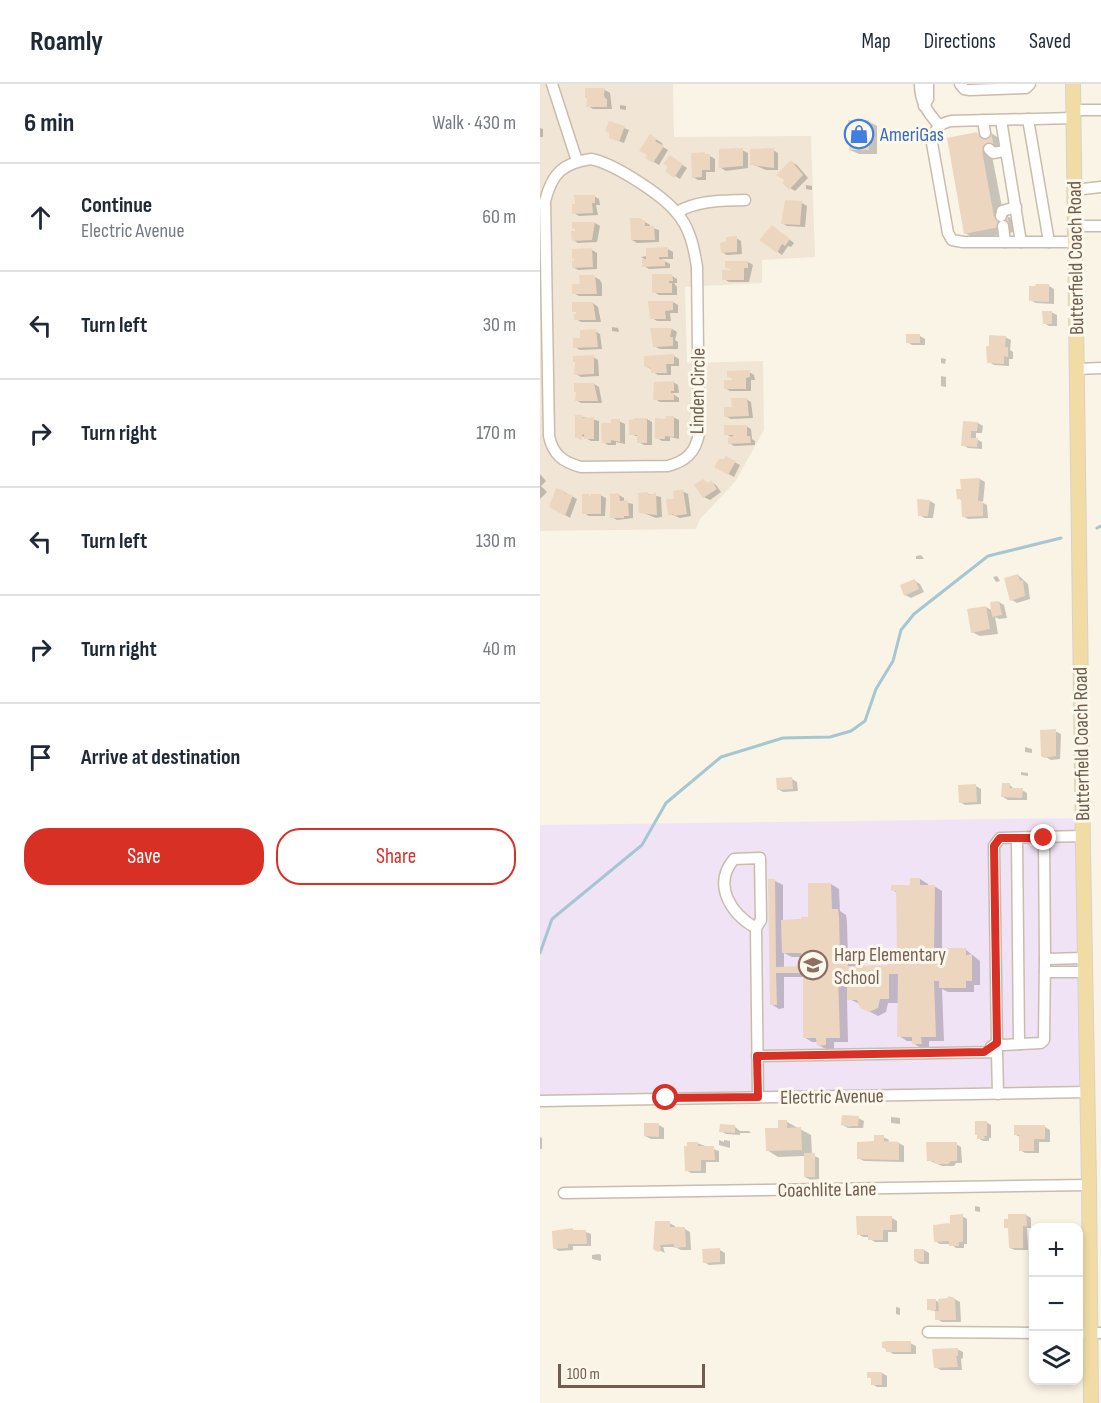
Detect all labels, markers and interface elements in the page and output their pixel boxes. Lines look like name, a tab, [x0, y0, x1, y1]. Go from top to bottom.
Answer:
text: Roamly	[30, 25, 103, 58]
text: Map	[861, 29, 891, 54]
text: Directions	[924, 29, 996, 54]
text: Saved	[1029, 29, 1071, 54]
text: 6 min	[24, 108, 74, 139]
text: Walk · 430 m	[432, 111, 516, 135]
shop icon: AmeriGas	[843, 118, 875, 150]
place label: AmeriGas	[879, 123, 944, 147]
street label: Butterfield Coach Road	[1063, 181, 1089, 335]
text: Continue	[81, 192, 152, 219]
icon: ahead	[24, 201, 57, 234]
text: 60 m	[482, 205, 516, 229]
text: Electric Avenue	[81, 219, 185, 243]
icon: left	[24, 309, 57, 342]
text: Turn left	[81, 312, 147, 339]
text: 30 m	[483, 313, 516, 337]
street label: Linden Circle	[685, 348, 711, 434]
icon: right	[24, 417, 57, 450]
text: Turn right	[81, 420, 157, 447]
text: 170 m	[476, 421, 516, 445]
icon: left	[24, 525, 57, 558]
text: Turn left	[81, 528, 147, 555]
text: 130 m	[476, 529, 516, 553]
icon: right	[24, 633, 57, 666]
text: Turn right	[81, 636, 157, 663]
text: 40 m	[483, 637, 516, 661]
street label: Butterfield Coach Road	[1069, 667, 1095, 821]
icon: arrive	[24, 741, 57, 774]
text: Arrive at destination	[81, 744, 240, 771]
route end	[1030, 824, 1056, 850]
button: Save	[24, 828, 264, 885]
button: Share	[276, 828, 516, 885]
place label: Harp Elementary School	[834, 943, 946, 990]
school or university icon: Harp Elementary School	[797, 949, 829, 981]
route start	[652, 1084, 678, 1110]
street label: Electric Avenue	[780, 1084, 884, 1110]
street label: Coachlite Lane	[777, 1177, 877, 1203]
map controls	[1029, 1223, 1083, 1385]
button: +	[1029, 1223, 1083, 1277]
button: −	[1029, 1277, 1083, 1331]
button: layers	[1029, 1331, 1083, 1385]
scale bar	[558, 1361, 705, 1388]
text: 100 m	[567, 1365, 600, 1384]

